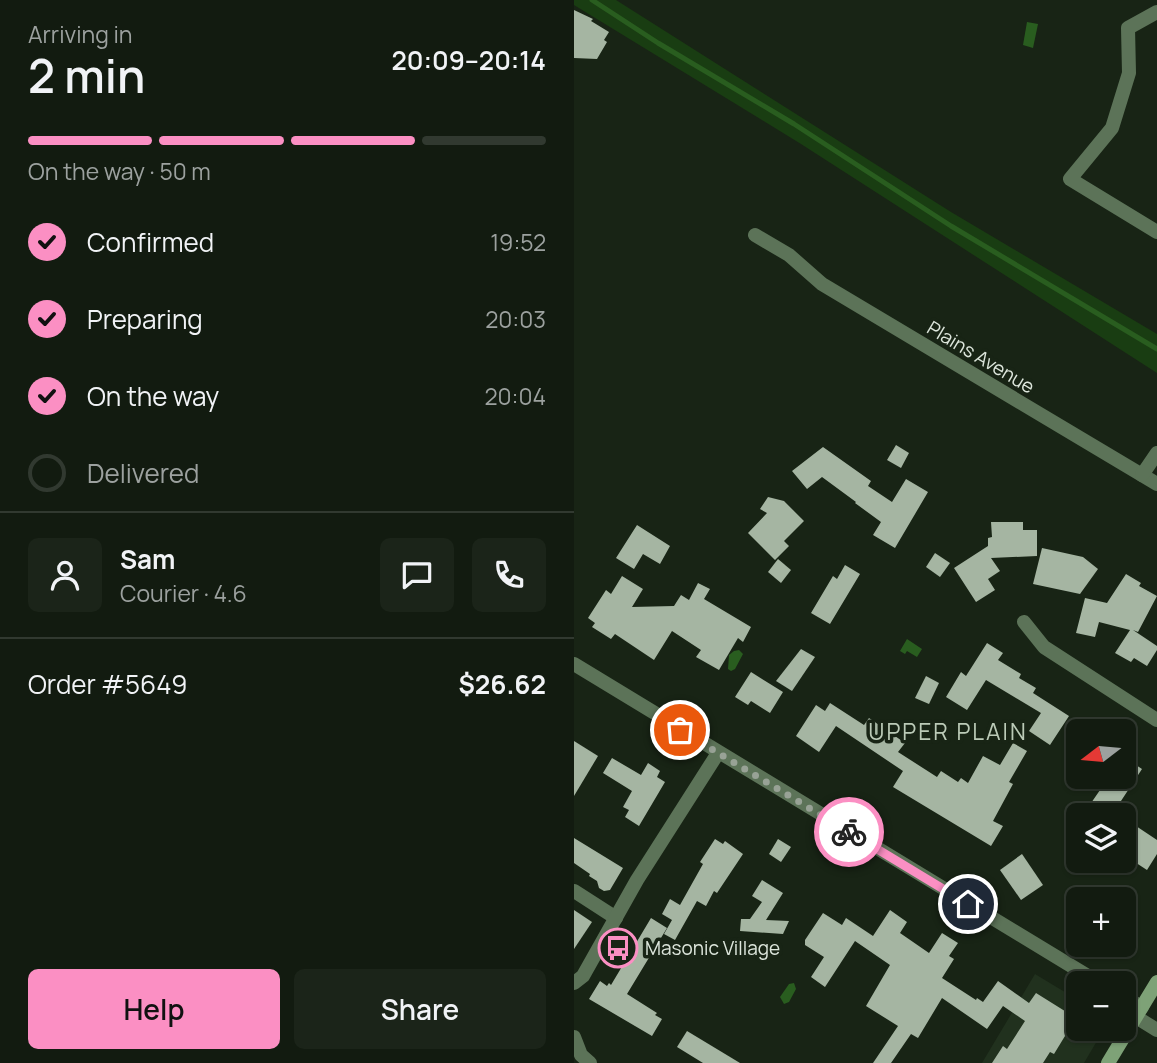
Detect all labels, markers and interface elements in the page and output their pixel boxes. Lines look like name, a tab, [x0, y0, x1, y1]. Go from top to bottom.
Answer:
text: Arriving in	[28, 18, 133, 50]
text: 20:09–20:14	[392, 42, 546, 78]
text: 2 min	[28, 44, 145, 107]
text: On the way · 50 m	[28, 155, 211, 187]
icon: check	[28, 223, 66, 261]
text: Confirmed	[87, 224, 214, 260]
text: 19:52	[490, 226, 546, 258]
icon: check	[28, 300, 66, 338]
text: Preparing	[87, 301, 203, 337]
text: 20:03	[485, 303, 546, 335]
street label: Plains Avenue	[922, 315, 1040, 399]
icon: check	[28, 377, 66, 415]
text: On the way	[87, 378, 219, 414]
text: 20:04	[484, 380, 546, 412]
text: Delivered	[87, 455, 199, 491]
button: person	[28, 538, 102, 612]
button: chat	[380, 538, 454, 612]
button: phone	[472, 538, 546, 612]
text: Sam	[120, 541, 175, 577]
text: Courier · 4.6	[120, 577, 247, 609]
text: Order #5649	[28, 666, 187, 702]
text: $26.62	[458, 666, 546, 702]
pin	[650, 700, 710, 760]
icon: bag	[661, 711, 699, 749]
district label: UPPER PLAIN	[868, 715, 1028, 747]
north arrow	[1066, 719, 1136, 789]
map controls	[1066, 719, 1136, 1041]
courier	[814, 797, 884, 867]
button: layers	[1066, 803, 1136, 873]
icon: bike	[830, 813, 868, 851]
pin	[938, 874, 998, 934]
icon: home	[949, 885, 987, 923]
button: +	[1066, 887, 1136, 957]
bus stop icon: Masonic Village	[597, 927, 639, 969]
place label: Masonic Village	[645, 935, 780, 961]
button: Help	[28, 969, 280, 1049]
button: Share	[294, 969, 546, 1049]
button: −	[1066, 971, 1136, 1041]

